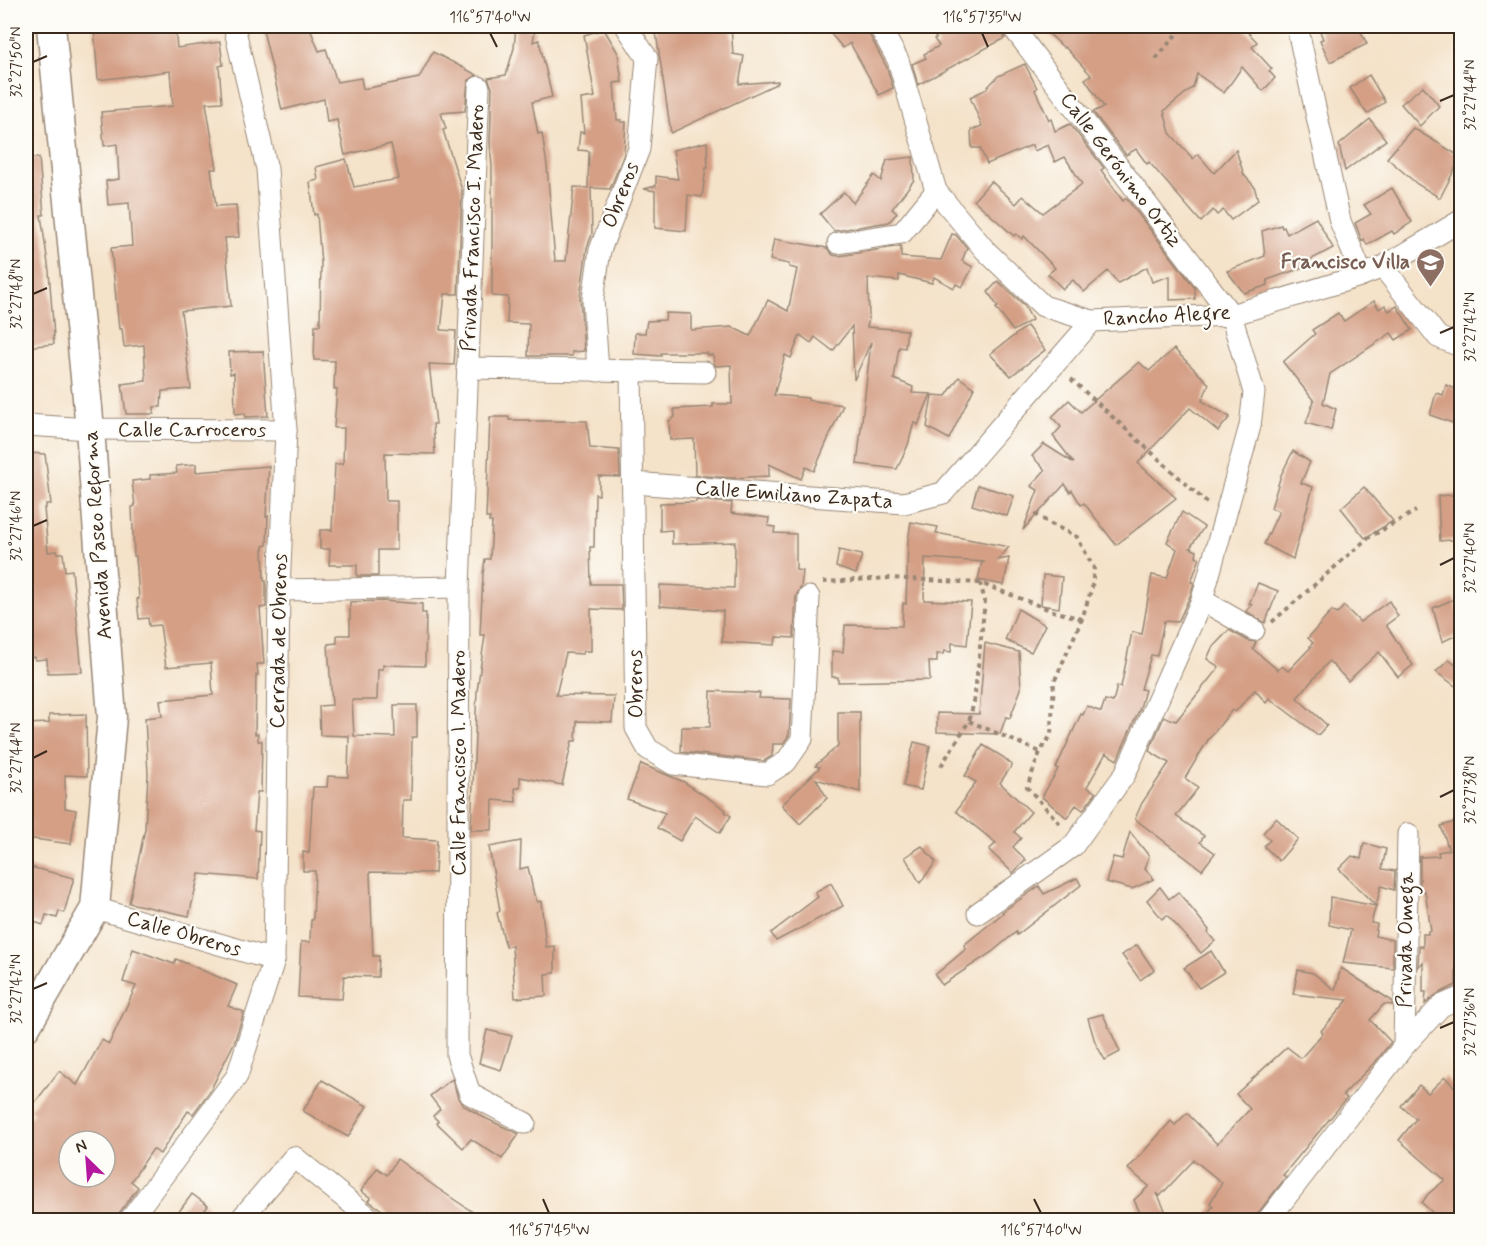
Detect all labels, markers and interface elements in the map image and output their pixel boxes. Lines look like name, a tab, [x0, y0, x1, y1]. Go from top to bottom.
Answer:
text: 116°57'40"W	[449, 8, 531, 28]
text: 116°57'35"W	[943, 8, 1021, 28]
text: 32°27'50"N	[7, 27, 27, 97]
text: 32°27'44"N	[1461, 59, 1481, 131]
street label: Calle Gerónimo Ortiz	[1053, 87, 1189, 253]
street label: Privada Francisco I. Madero	[455, 104, 491, 352]
street label: Obreros	[596, 158, 646, 232]
school or university icon: Francisco Villa	[1415, 246, 1447, 288]
place label: Francisco Villa	[1281, 248, 1410, 276]
text: 32°27'48"N	[7, 259, 27, 329]
text: 32°27'42"N	[1461, 292, 1481, 362]
street label: Rancho Alegre	[1103, 299, 1231, 335]
street label: Calle Carroceros	[118, 416, 266, 444]
street label: Avenida Paseo Reforma	[77, 429, 121, 641]
street label: Calle Emiliano Zapata	[694, 474, 894, 516]
text: 32°27'46"N	[7, 491, 27, 561]
text: 32°27'40"N	[1461, 523, 1481, 593]
street label: Cerrada de Obreros	[263, 553, 295, 729]
street label: Obreros	[621, 649, 651, 719]
street label: Calle Francisco I. Madero	[445, 650, 473, 876]
text: 32°27'44"N	[7, 722, 27, 794]
text: 32°27'38"N	[1461, 756, 1481, 824]
street label: Privada Omega	[1391, 871, 1423, 1008]
street label: Calle Obreros	[124, 904, 244, 964]
text: 32°27'42"N	[7, 954, 27, 1024]
text: 32°27'36"N	[1461, 988, 1481, 1056]
north arrow	[57, 1129, 117, 1189]
text: N	[72, 1135, 91, 1159]
text: 116°57'45"W	[509, 1221, 589, 1241]
text: 116°57'40"W	[1000, 1221, 1082, 1241]

